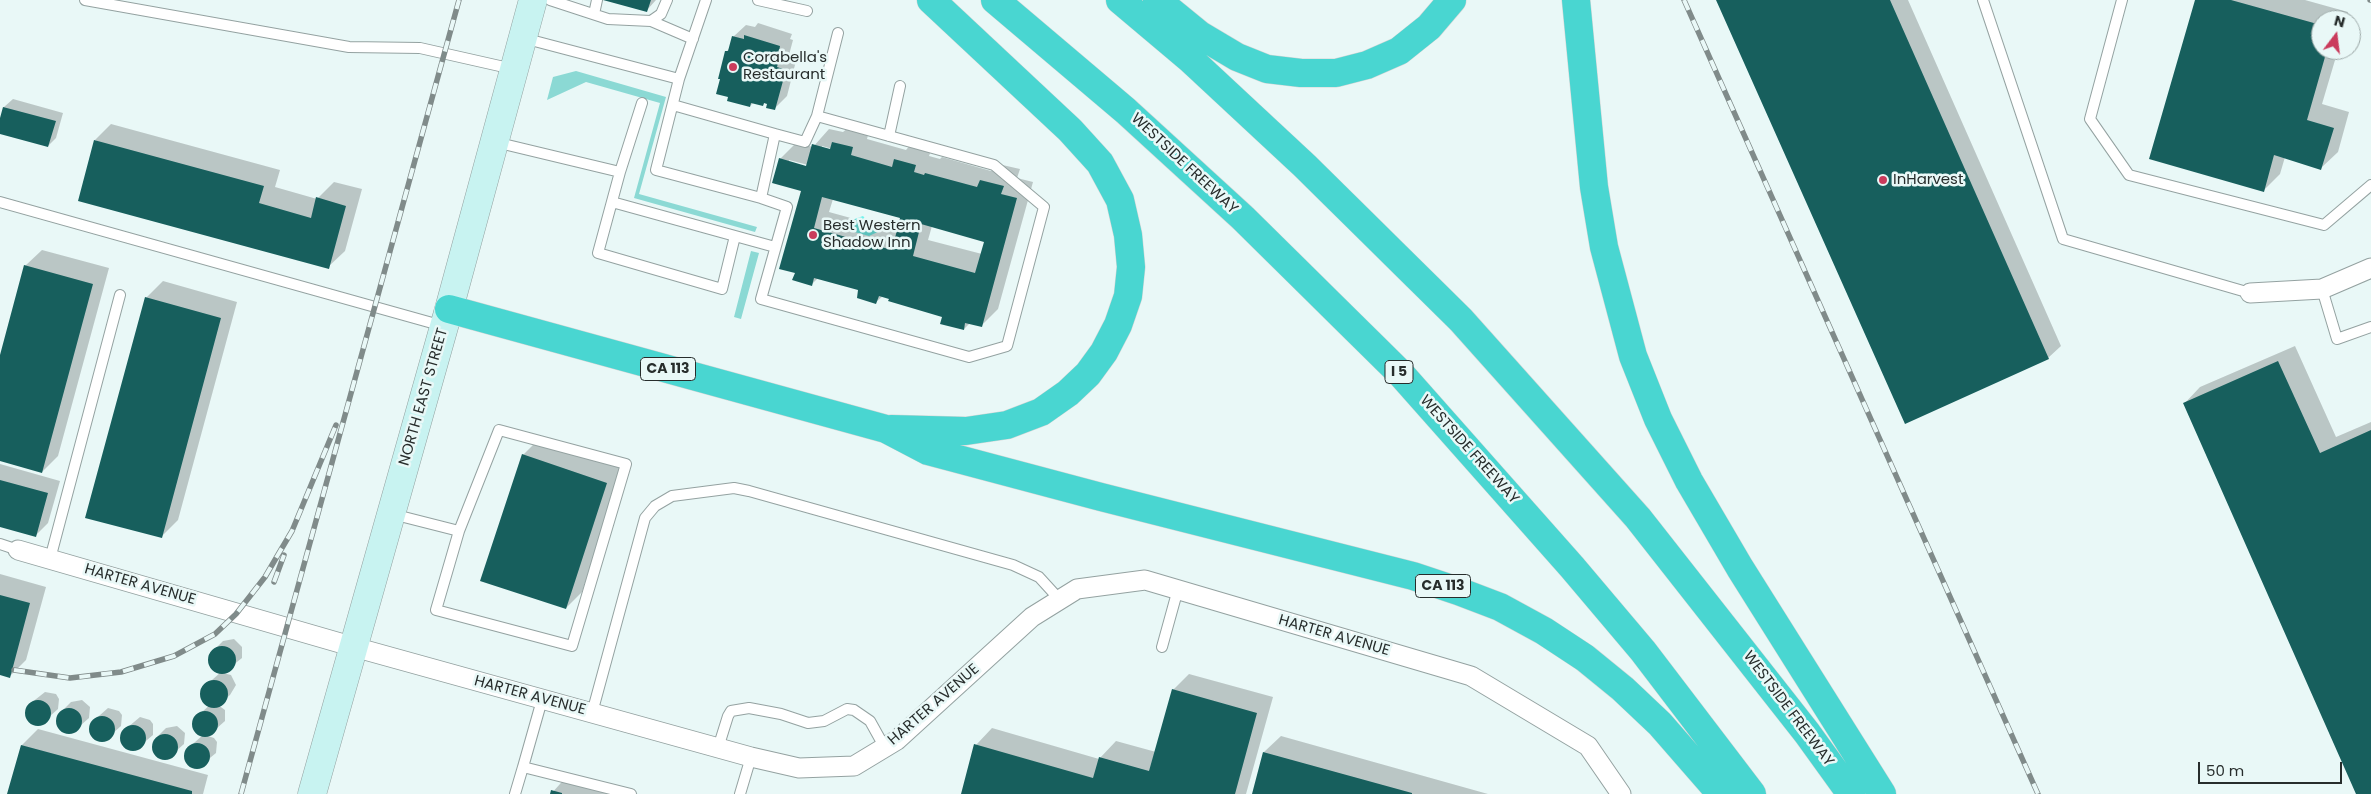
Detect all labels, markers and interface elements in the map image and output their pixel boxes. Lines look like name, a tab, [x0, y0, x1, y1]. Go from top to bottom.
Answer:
north arrow	[2311, 10, 2361, 60]
text: N	[2332, 10, 2347, 32]
place label: Corabella's Restaurant	[743, 49, 827, 84]
marker: Corabella's Restaurant	[727, 61, 739, 73]
street label: WESTSIDE FREEWAY	[1127, 110, 1241, 218]
place label: InHarvest	[1893, 171, 1963, 189]
marker: InHarvest	[1877, 174, 1889, 186]
place label: Best Western Shadow Inn	[823, 217, 921, 252]
marker: Best Western Shadow Inn	[807, 229, 819, 241]
street label: NORTH EAST STREET	[396, 326, 452, 468]
road number: CA 113	[640, 358, 696, 380]
road number: I 5	[1385, 361, 1413, 384]
street label: WESTSIDE FREEWAY	[1416, 392, 1522, 508]
street label: HARTER AVENUE	[82, 561, 198, 609]
road number: CA 113	[1416, 574, 1470, 598]
street label: HARTER AVENUE	[1276, 612, 1392, 660]
street label: WESTSIDE FREEWAY	[1739, 648, 1837, 770]
street label: HARTER AVENUE	[885, 661, 983, 749]
street label: HARTER AVENUE	[472, 672, 588, 720]
scale bar	[2201, 752, 2345, 784]
text: 50 m	[2206, 760, 2244, 781]

